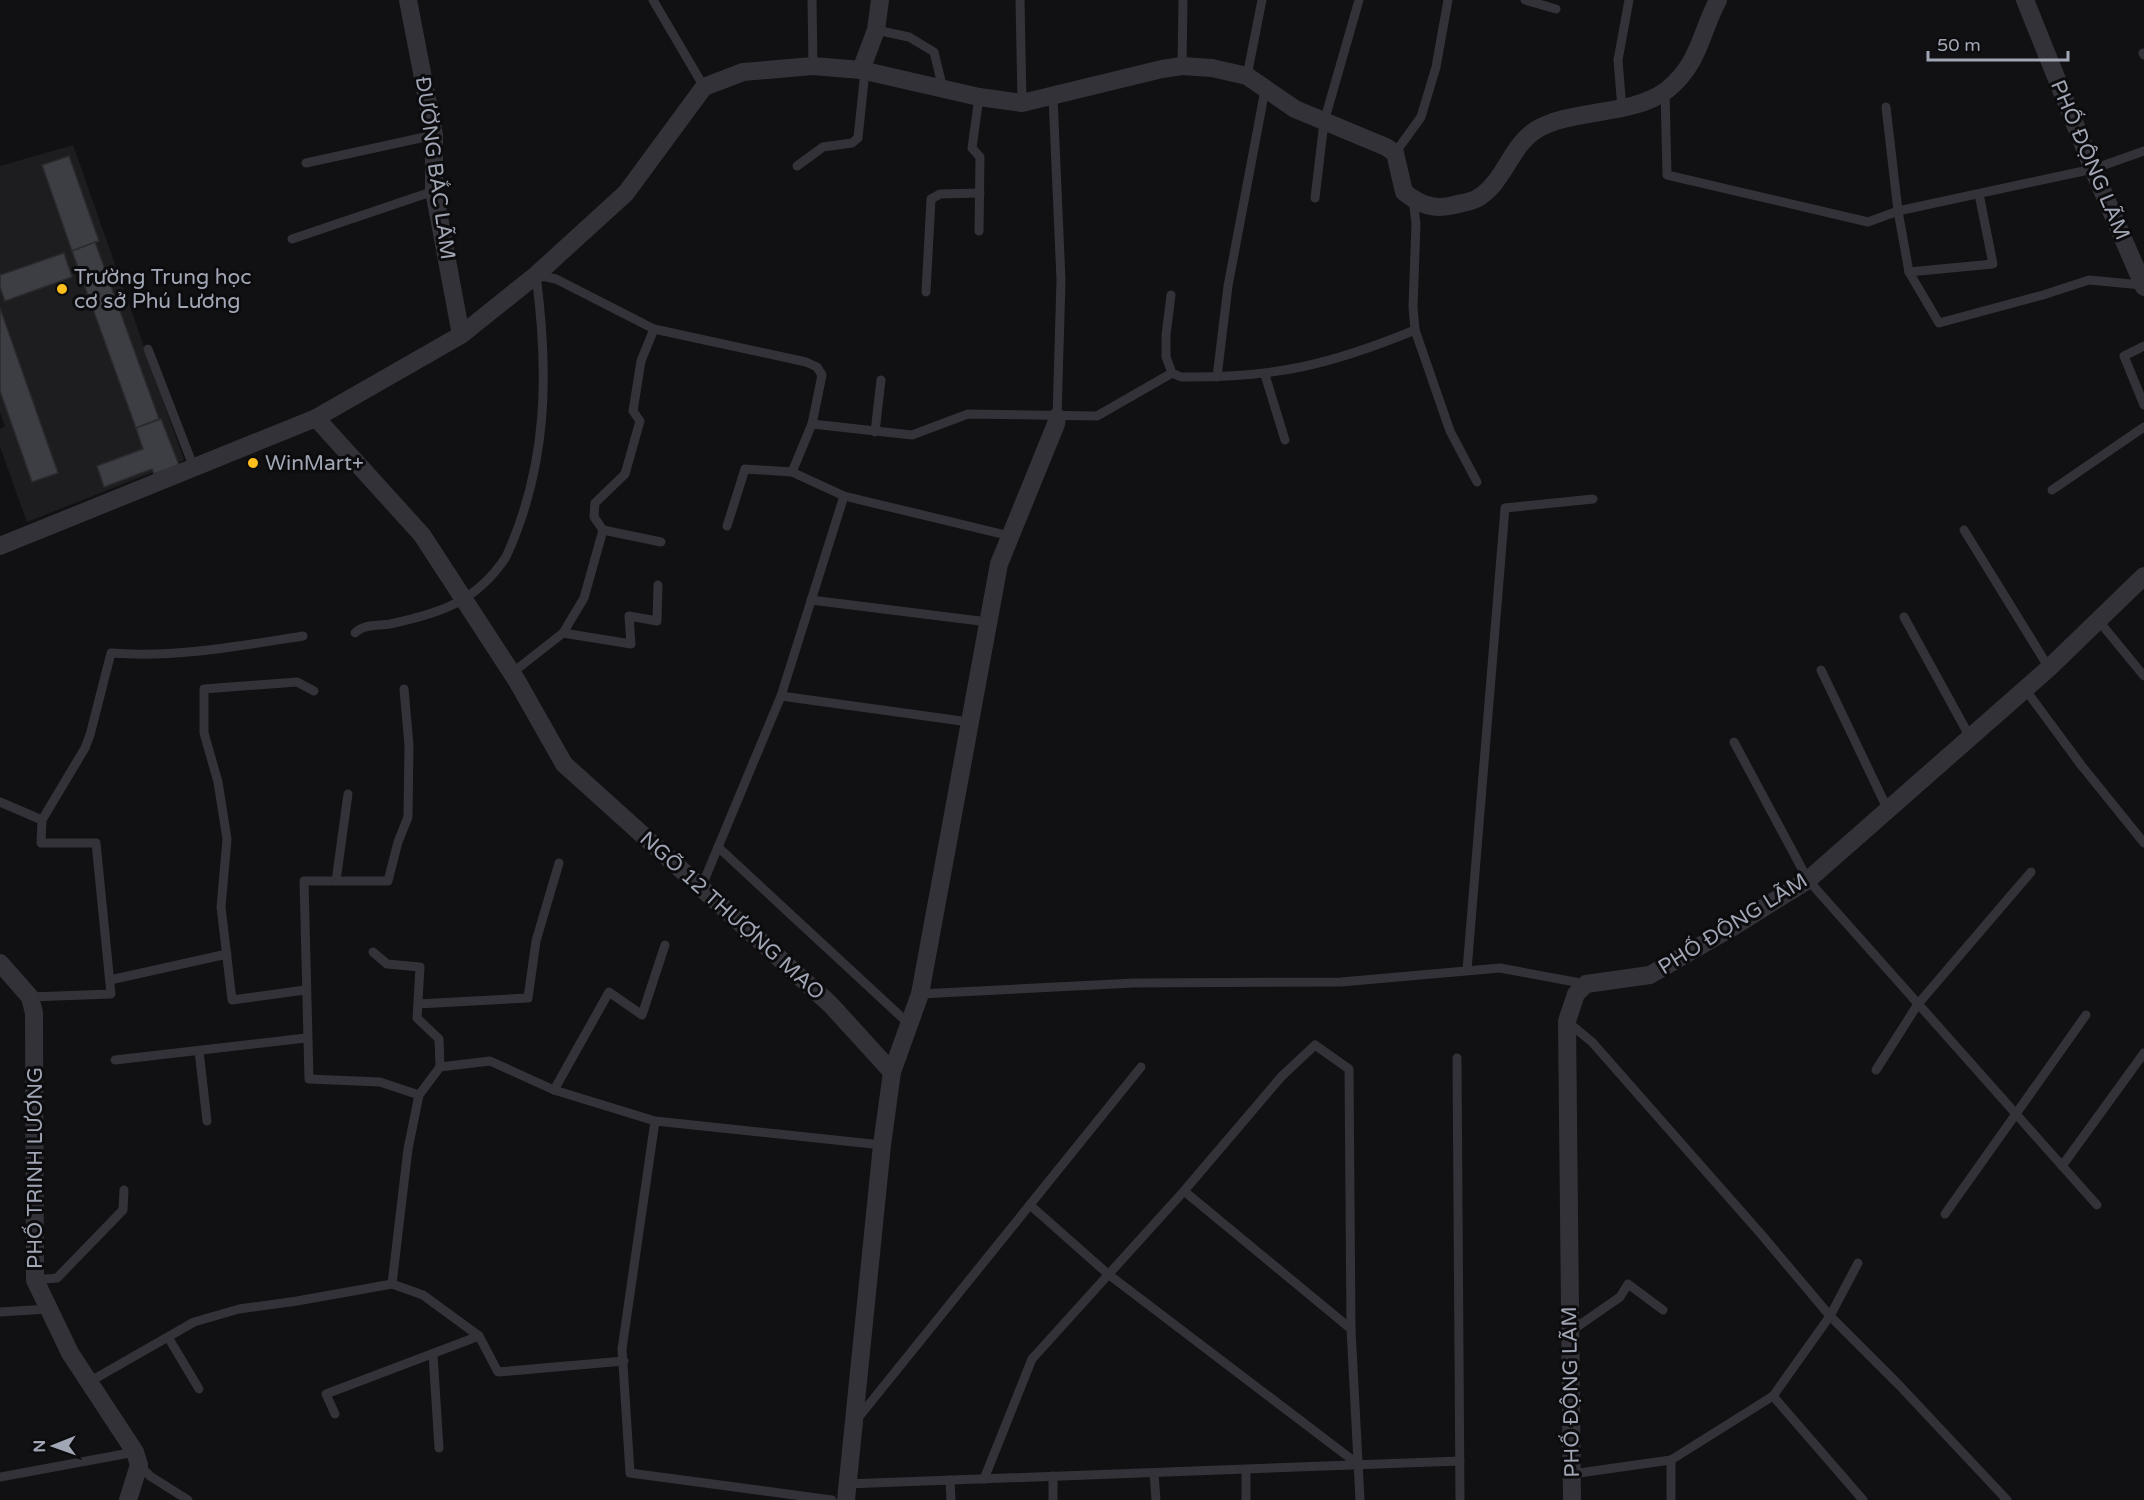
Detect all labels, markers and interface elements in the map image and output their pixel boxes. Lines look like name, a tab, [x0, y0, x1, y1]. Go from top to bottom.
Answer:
scale bar	[1928, 24, 2068, 62]
text: 50 m	[1937, 34, 1981, 56]
street label: ĐƯỜNG BẮC LÃM	[410, 74, 462, 261]
street label: PHỐ ĐỘNG LÃM	[2045, 76, 2137, 244]
place label: Trường Trung học cơ sở Phú Lương	[74, 265, 251, 314]
marker: Trường Trung học cơ sở Phú Lương	[55, 282, 69, 296]
place label: WinMart+	[265, 451, 364, 476]
marker: WinMart+	[246, 456, 260, 470]
street label: NGÕ 12 THƯỢNG MAO	[635, 826, 829, 1006]
street label: PHỐ ĐỘNG LÃM	[1653, 866, 1812, 980]
street label: PHỐ TRINH LƯƠNG	[21, 1067, 48, 1269]
street label: PHỐ ĐỘNG LÃM	[1555, 1306, 1585, 1478]
north arrow	[24, 1416, 84, 1476]
text: N	[30, 1440, 50, 1453]

